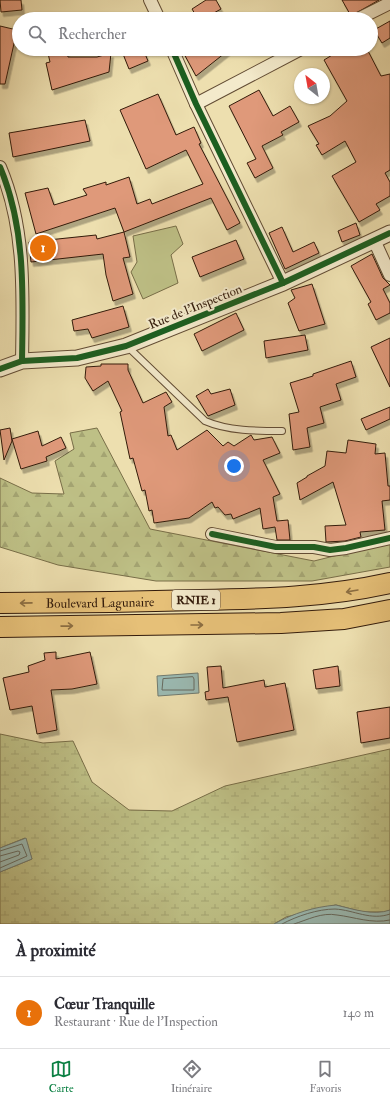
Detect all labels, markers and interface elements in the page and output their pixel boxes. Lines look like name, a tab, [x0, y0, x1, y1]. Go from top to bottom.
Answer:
search box	[12, 12, 378, 56]
icon: search	[26, 23, 48, 45]
text: Rechercher	[58, 25, 126, 44]
north arrow	[294, 68, 330, 104]
pin: 1	[30, 233, 56, 263]
street label: Rue de l'Inspection	[146, 281, 245, 334]
your location	[224, 456, 244, 476]
one-way arrow	[346, 587, 359, 595]
road number: RNIE 1	[172, 590, 220, 610]
street label: Boulevard Lagunaire	[46, 594, 155, 612]
one-way arrow	[20, 599, 33, 607]
one-way arrow	[190, 621, 203, 629]
one-way arrow	[60, 622, 73, 630]
text: À proximité	[16, 940, 96, 961]
text: Cœur Tranquille	[54, 995, 155, 1014]
text: 1	[27, 1005, 31, 1021]
text: 140 m	[343, 1005, 374, 1021]
text: Restaurant · Rue de l'Inspection	[54, 1014, 218, 1030]
tab: Carte	[49, 1058, 74, 1095]
tab: Itinéraire	[171, 1058, 212, 1095]
tab: Favoris	[310, 1058, 341, 1095]

